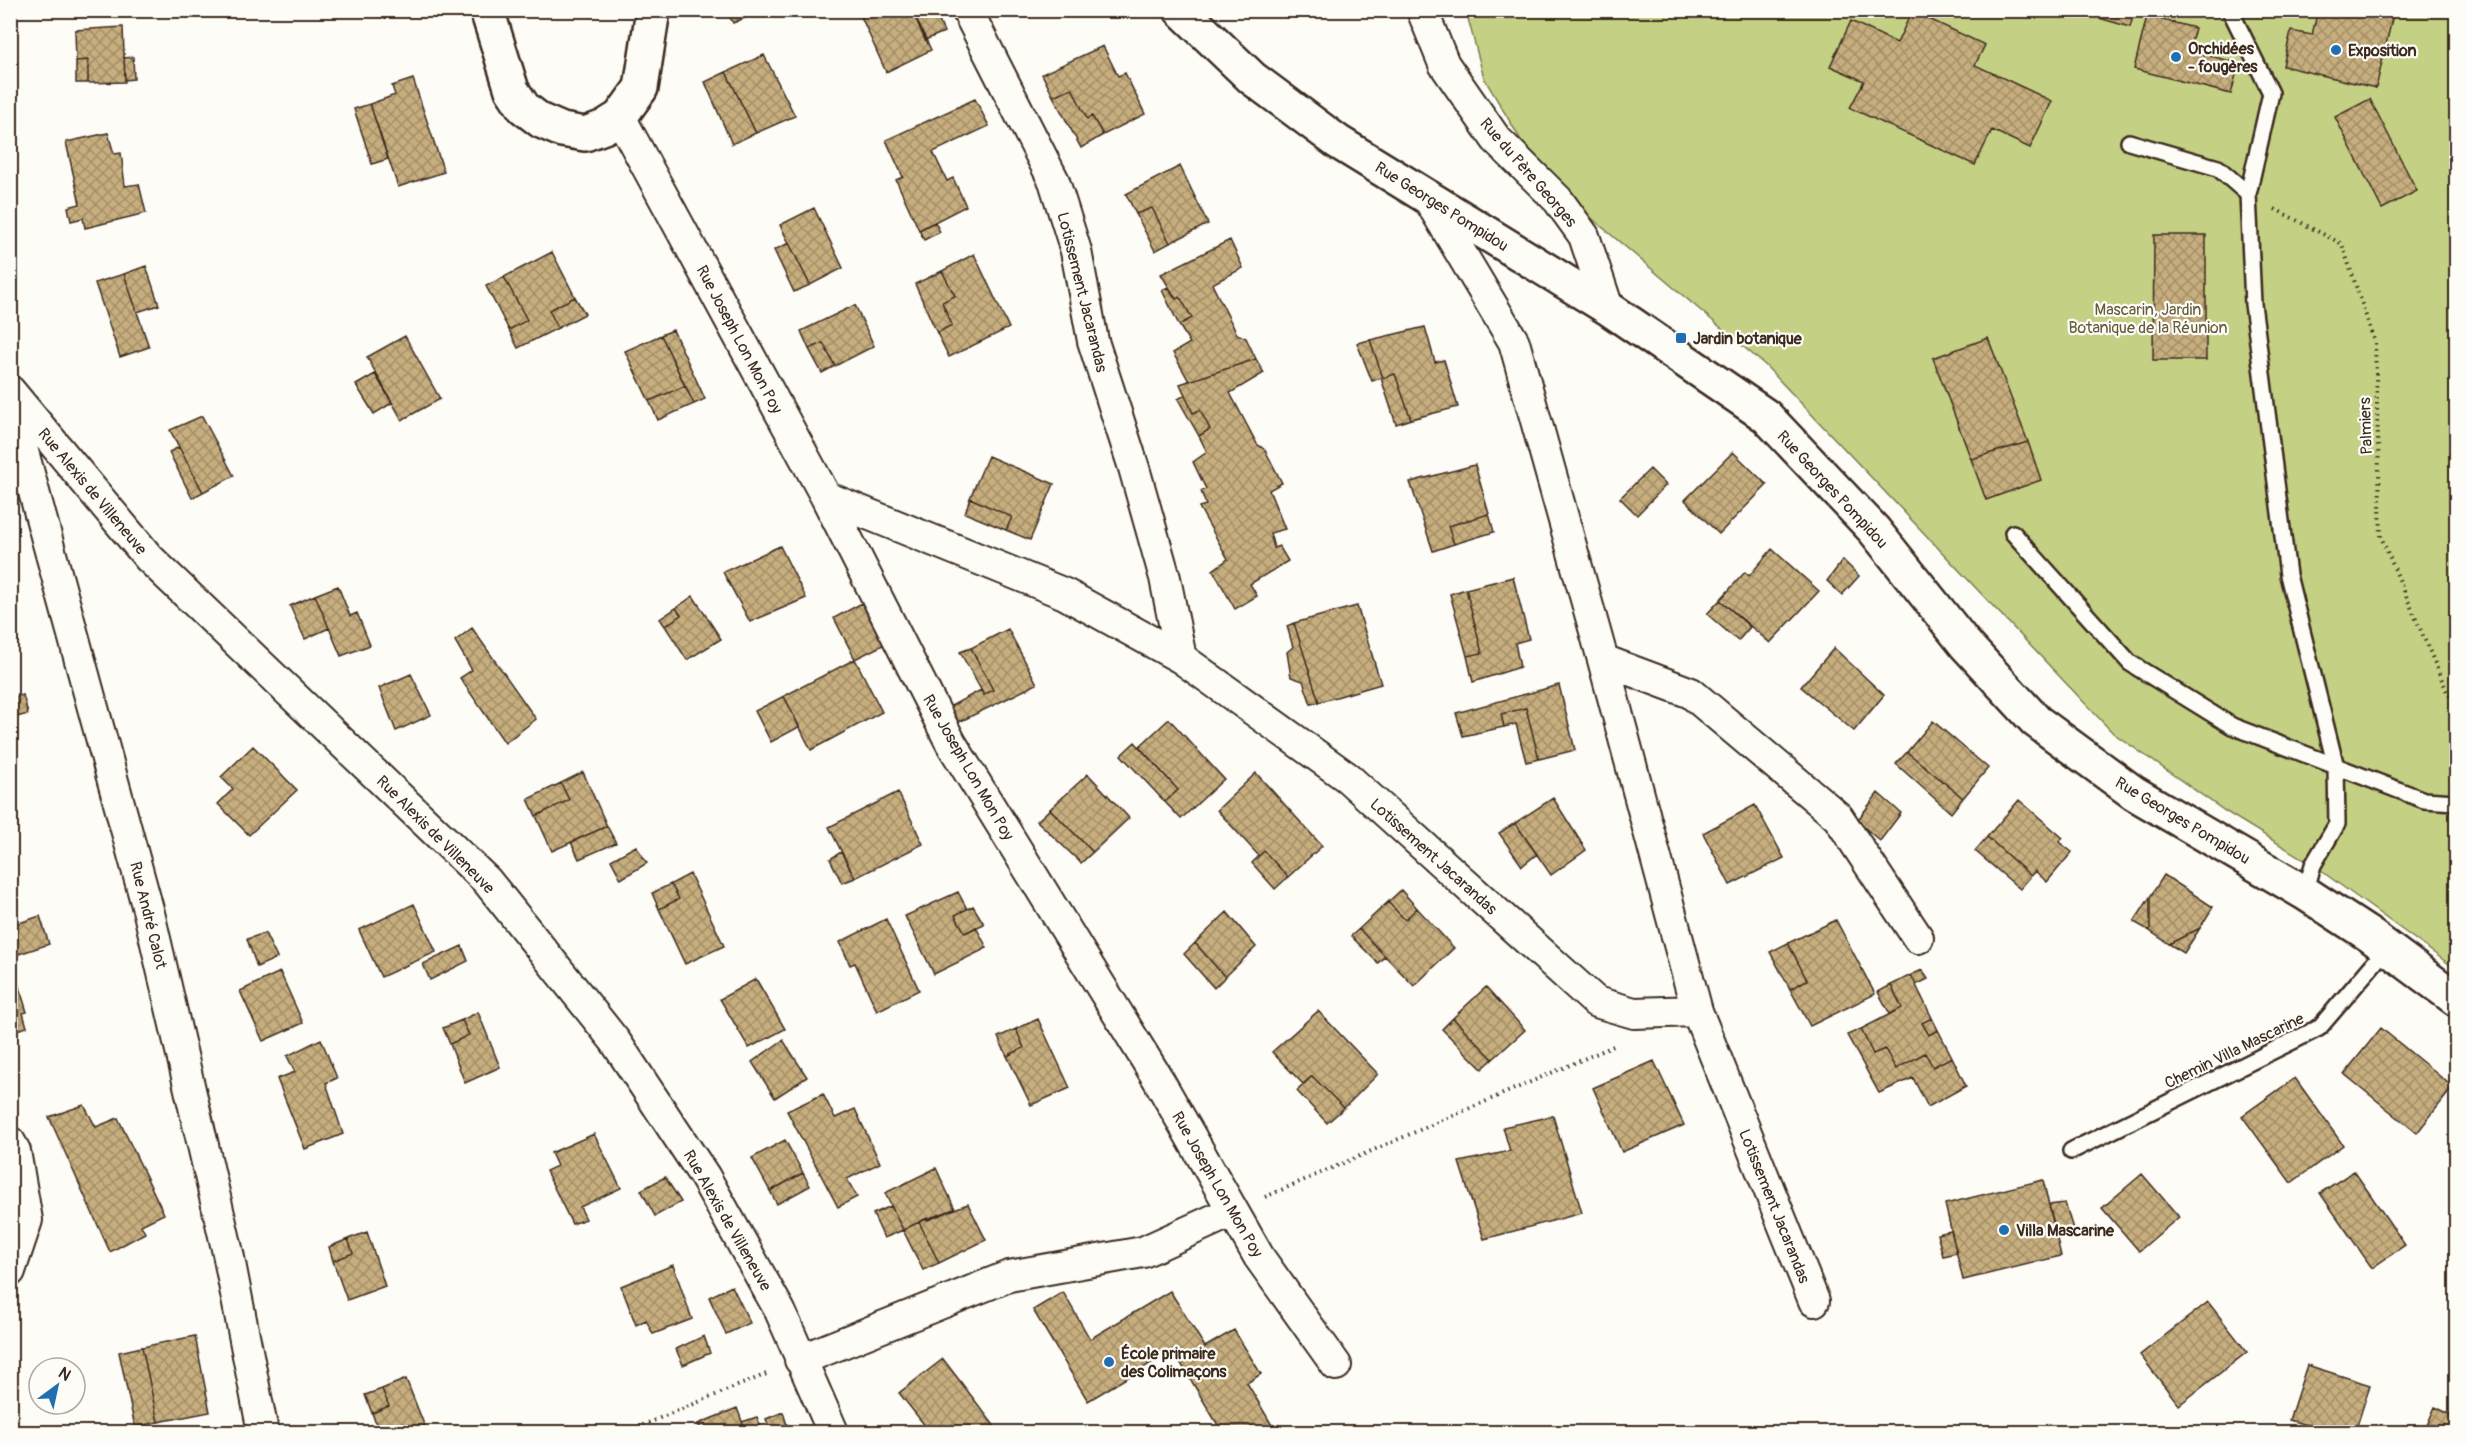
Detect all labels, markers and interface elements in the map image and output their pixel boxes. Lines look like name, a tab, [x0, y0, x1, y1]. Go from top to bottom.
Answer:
place label: Orchidées - fougères	[2188, 39, 2258, 77]
place label: Exposition	[2348, 41, 2416, 61]
marker: Exposition	[2329, 43, 2343, 57]
marker: Orchidées - fougères	[2169, 50, 2183, 64]
street label: Rue du Père Georges	[1475, 114, 1581, 231]
street label: Rue Georges Pompidou	[1371, 158, 1512, 256]
street label: Lotissement Jacarandas	[1052, 210, 1112, 374]
street label: Rue Joseph Lon Mon Poy	[692, 262, 787, 417]
park label: Mascarin, Jardin Botanique de la Réunion	[2068, 300, 2228, 338]
place label: Jardin botanique	[1693, 329, 1803, 349]
marker: Jardin botanique	[1674, 331, 1688, 345]
street label: Palmiers	[2355, 397, 2377, 455]
street label: Rue Alexis de Villeneuve	[33, 424, 151, 559]
street label: Rue Georges Pompidou	[1773, 427, 1892, 553]
street label: Rue Joseph Lon Mon Poy	[918, 691, 1018, 844]
street label: Rue Alexis de Villeneuve	[372, 771, 499, 898]
street label: Rue Georges Pompidou	[2111, 773, 2254, 869]
street label: Lotissement Jacarandas	[1366, 794, 1501, 919]
street label: Rue André Calot	[125, 860, 171, 971]
street label: Chemin Villa Mascarine	[2162, 1008, 2307, 1093]
street label: Rue Joseph Lon Mon Poy	[1167, 1108, 1267, 1261]
street label: Lotissement Jacarandas	[1734, 1126, 1814, 1286]
street label: Rue Alexis de Villeneuve	[679, 1147, 776, 1295]
place label: Villa Mascarine	[2016, 1221, 2115, 1241]
marker: Villa Mascarine	[1997, 1223, 2011, 1237]
place label: École primaire des Colimaçons	[1121, 1343, 1227, 1382]
marker: École primaire des Colimaçons	[1102, 1355, 1116, 1369]
north arrow	[27, 1356, 87, 1416]
text: N	[55, 1363, 75, 1386]

